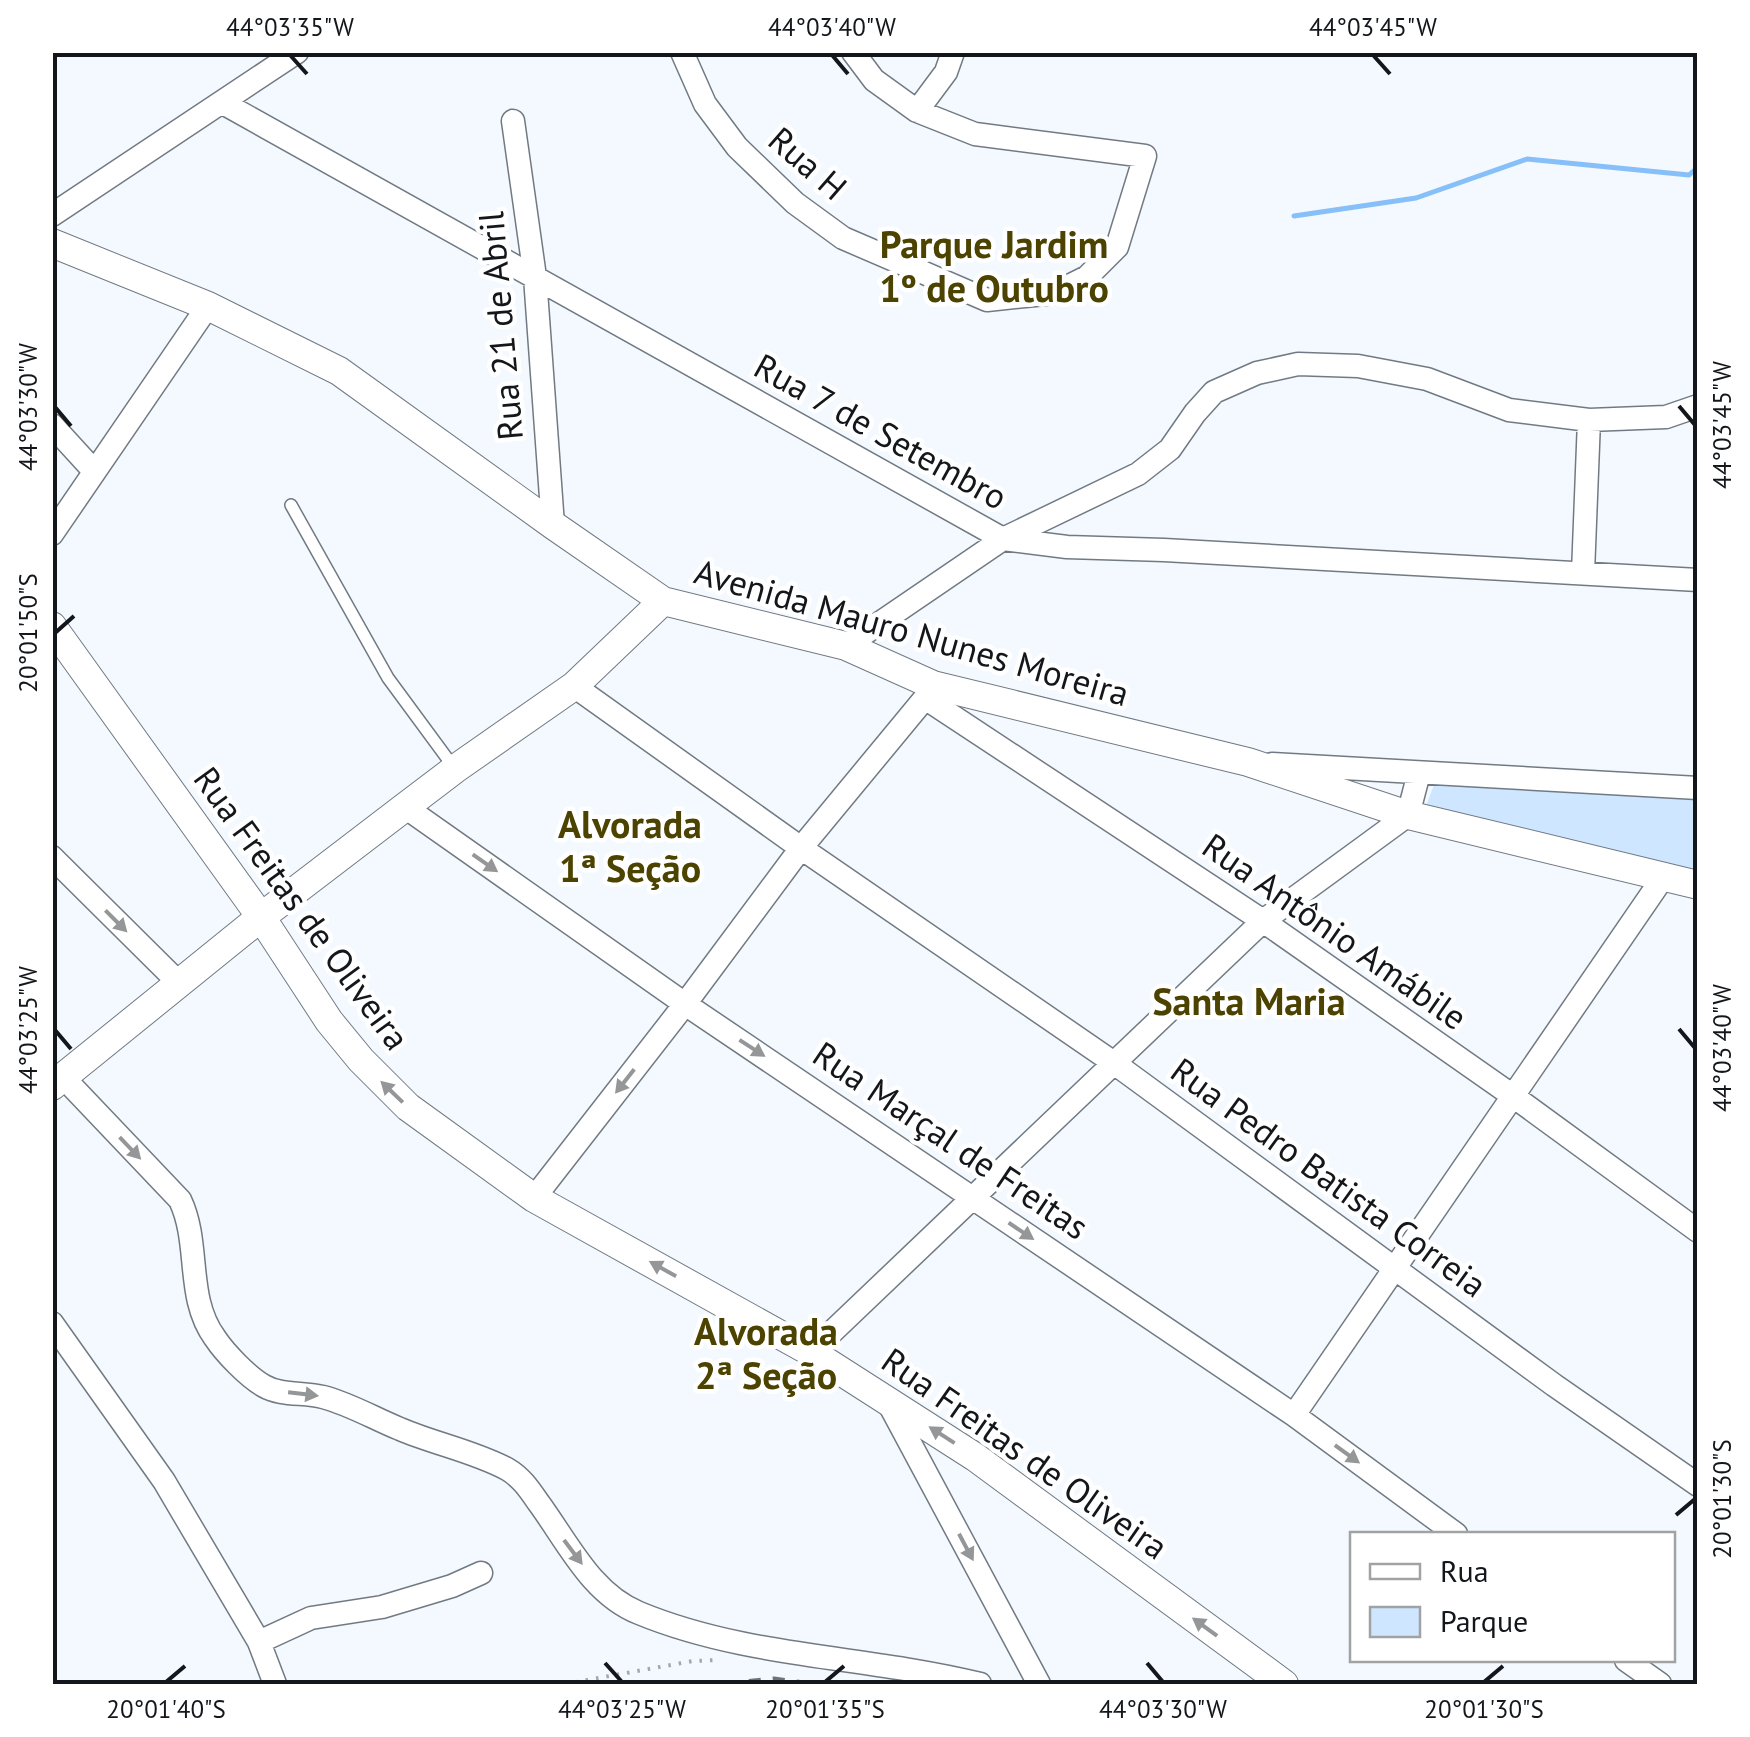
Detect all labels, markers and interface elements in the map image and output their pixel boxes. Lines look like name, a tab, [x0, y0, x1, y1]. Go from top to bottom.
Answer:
text: 44°03'35"W	[226, 11, 354, 43]
text: 44°03'40"W	[768, 11, 896, 43]
text: 44°03'45"W	[1309, 11, 1437, 43]
street label: Rua H	[759, 116, 857, 210]
street label: Rua 21 de Abril	[467, 210, 533, 442]
district label: Parque Jardim 1º de Outubro	[879, 219, 1109, 312]
street label: Rua 7 de Setembro	[746, 342, 1016, 520]
text: 44°03'30"W	[12, 343, 44, 471]
text: 44°03'45"W	[1706, 361, 1738, 489]
street label: Avenida Mauro Nunes Moreira	[690, 548, 1134, 716]
text: 20°01'50"S	[12, 573, 44, 693]
street label: Rua Freitas de Oliveira	[184, 757, 420, 1059]
district label: Alvorada 1ª Seção	[558, 799, 702, 892]
street label: Rua Antônio Amábile	[1194, 822, 1476, 1040]
one-way arrow	[472, 853, 498, 872]
one-way arrow	[104, 909, 128, 932]
text: 44°03'25"W	[12, 966, 44, 1094]
district label: Santa Maria	[1152, 976, 1346, 1025]
text: 44°03'40"W	[1706, 984, 1738, 1112]
street label: Rua Marçal de Freitas	[804, 1031, 1098, 1249]
one-way arrow	[739, 1039, 766, 1057]
street label: Rua Pedro Batista Correia	[1162, 1047, 1496, 1307]
one-way arrow	[615, 1068, 636, 1093]
one-way arrow	[380, 1081, 404, 1104]
one-way arrow	[119, 1136, 142, 1160]
one-way arrow	[1008, 1221, 1035, 1239]
one-way arrow	[649, 1261, 678, 1278]
district label: Alvorada 2ª Seção	[694, 1306, 838, 1399]
street label: Rua Freitas de Oliveira	[873, 1337, 1177, 1569]
one-way arrow	[287, 1386, 319, 1402]
one-way arrow	[929, 1427, 956, 1445]
text: 20°01'30"S	[1706, 1439, 1738, 1559]
one-way arrow	[1334, 1444, 1360, 1464]
legend	[1350, 1532, 1675, 1662]
one-way arrow	[956, 1533, 974, 1561]
one-way arrow	[562, 1539, 582, 1565]
text: Rua	[1440, 1551, 1489, 1590]
text: Parque	[1440, 1601, 1528, 1640]
one-way arrow	[1192, 1617, 1218, 1637]
text: 20°01'40"S	[106, 1693, 226, 1725]
text: 44°03'25"W	[558, 1693, 686, 1725]
text: 20°01'35"S	[765, 1693, 885, 1725]
text: 44°03'30"W	[1099, 1693, 1227, 1725]
text: 20°01'30"S	[1424, 1693, 1544, 1725]

